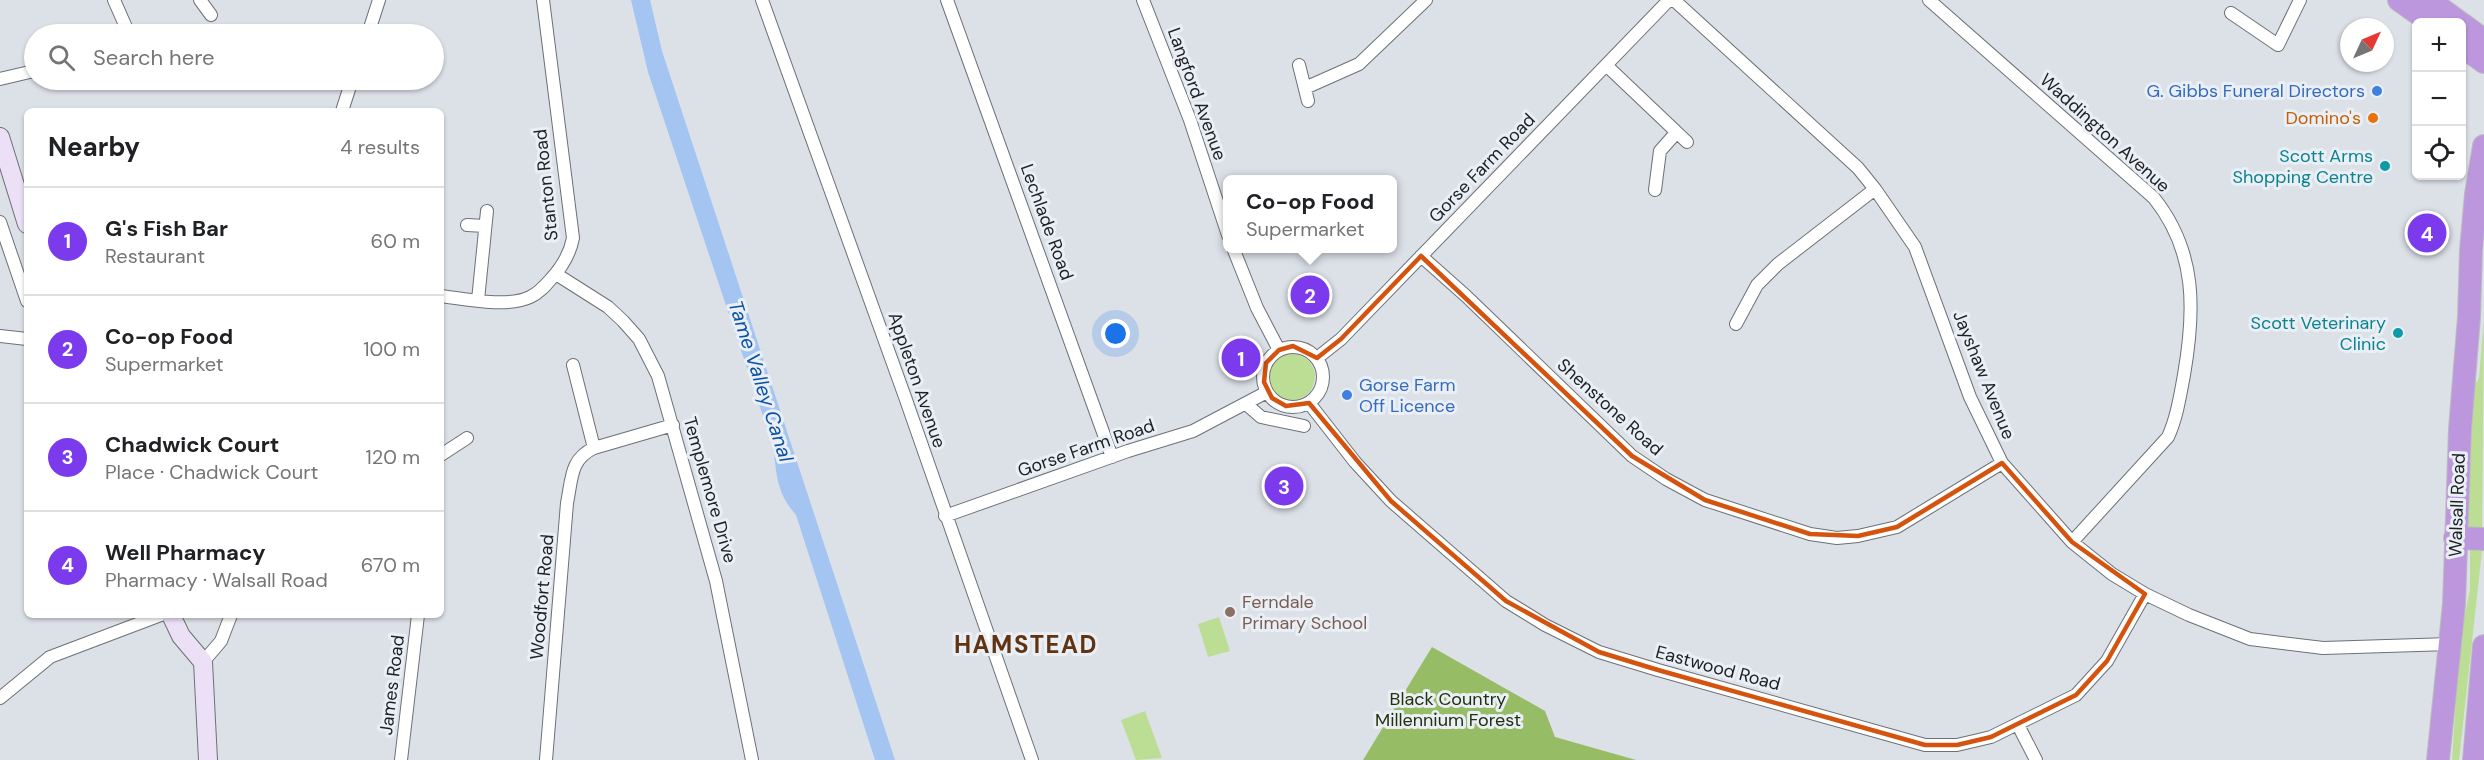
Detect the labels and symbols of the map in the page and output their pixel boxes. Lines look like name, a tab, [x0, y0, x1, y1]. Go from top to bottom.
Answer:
north arrow	[2340, 18, 2394, 72]
street label: Langford Avenue	[1162, 24, 1232, 164]
street label: Waddington Avenue	[2035, 68, 2175, 198]
place label: G. Gibbs Funeral Directors	[2146, 79, 2365, 103]
marker: G. Gibbs Funeral Directors	[2370, 84, 2384, 98]
place label: Domino's	[2285, 106, 2361, 130]
street label: Gorse Farm Road	[1424, 108, 1540, 228]
marker: Domino's	[2366, 111, 2380, 125]
street label: Stanton Road	[528, 128, 564, 242]
place label: Scott Arms Shopping Centre	[2232, 144, 2373, 189]
marker: Scott Arms Shopping Centre	[2378, 159, 2392, 173]
street label: Lechlade Road	[1015, 161, 1079, 283]
pin: 4	[2408, 210, 2446, 256]
pin: 2	[1290, 272, 1330, 318]
water label: Tame Valley Canal	[723, 297, 800, 465]
street label: Jayshaw Avenue	[1947, 307, 2021, 443]
street label: Appleton Avenue	[883, 309, 951, 451]
place label: Scott Veterinary Clinic	[2250, 311, 2386, 356]
your location	[1101, 319, 1130, 348]
marker: Scott Veterinary Clinic	[2391, 326, 2405, 340]
pin: 1	[1222, 336, 1260, 380]
street label: Shenstone Road	[1552, 353, 1668, 461]
place label: Gorse Farm Off Licence	[1359, 373, 1456, 418]
marker: Gorse Farm Off Licence	[1340, 388, 1354, 402]
street label: Gorse Farm Road	[1014, 413, 1158, 483]
street label: Templemore Drive	[678, 414, 742, 566]
street label: Walsall Road	[2443, 453, 2471, 557]
pin: 3	[1264, 464, 1304, 508]
street label: Woodfort Road	[525, 533, 559, 661]
place label: Ferndale Primary School	[1242, 590, 1367, 635]
marker: Ferndale Primary School	[1223, 605, 1237, 619]
district label: HAMSTEAD	[954, 629, 1098, 660]
street label: James Road	[374, 634, 410, 736]
street label: Eastwood Road	[1653, 640, 1783, 696]
park label: Black Country Millennium Forest	[1375, 687, 1521, 732]

